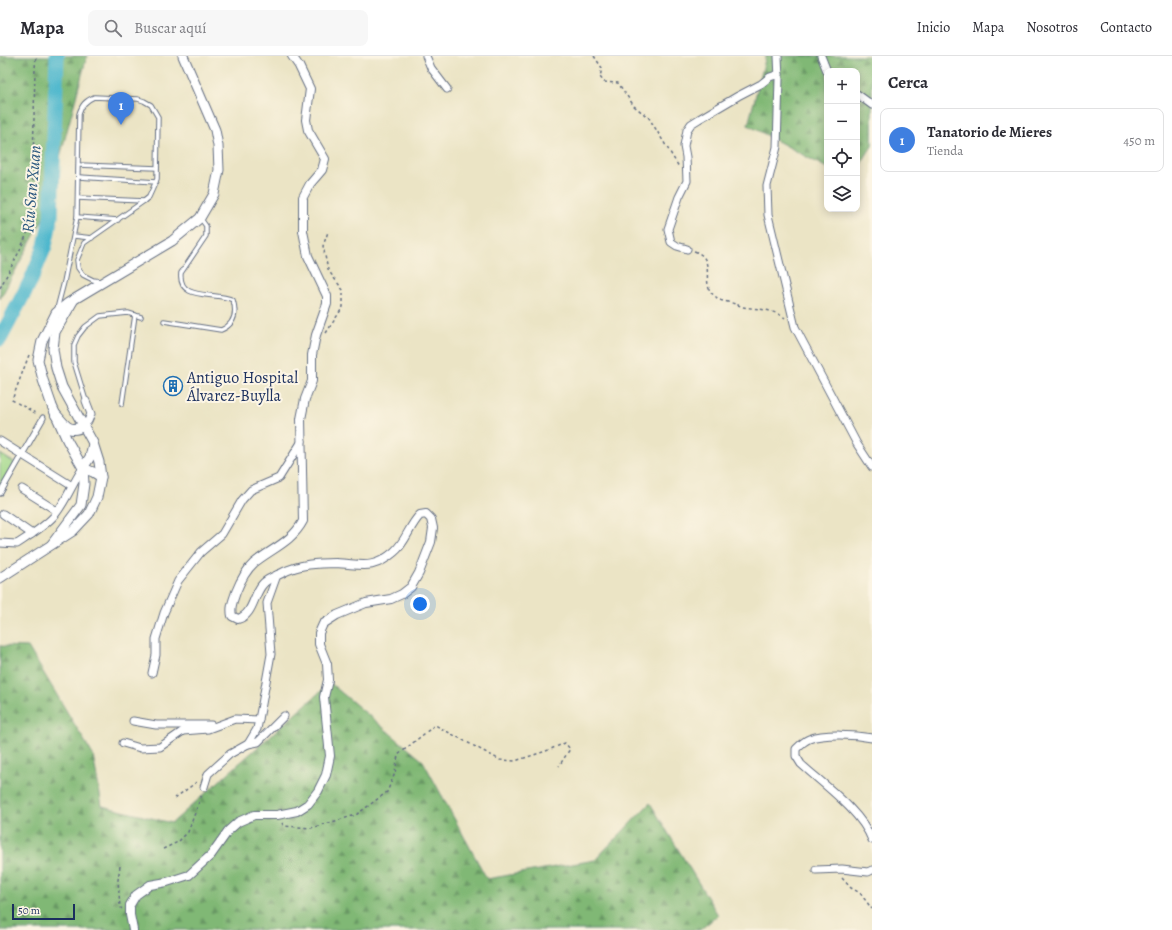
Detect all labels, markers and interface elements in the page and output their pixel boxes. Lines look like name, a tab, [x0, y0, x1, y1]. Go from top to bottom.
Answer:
search box	[88, 10, 368, 46]
text: Mapa	[20, 15, 64, 41]
icon: search	[102, 17, 124, 39]
text: Buscar aquí	[134, 18, 206, 38]
text: Inicio	[917, 18, 950, 37]
text: Mapa	[972, 18, 1004, 37]
text: Nosotros	[1026, 18, 1078, 37]
text: Contacto	[1100, 18, 1152, 37]
map controls	[824, 68, 860, 212]
button: +	[824, 68, 860, 104]
text: Cerca	[888, 71, 928, 94]
pin: 1	[108, 92, 134, 125]
button: −	[824, 104, 860, 140]
text: Tanatorio de Mieres	[927, 122, 1052, 142]
text: 1	[900, 132, 904, 149]
text: 450 m	[1123, 132, 1155, 149]
button: locate	[824, 140, 860, 176]
text: Tienda	[927, 142, 963, 159]
water label: Ríu San Xuan	[16, 144, 47, 234]
button: layers	[824, 176, 860, 212]
place label: Antiguo Hospital Álvarez-Buylla	[186, 367, 298, 407]
building icon: Antiguo Hospital Álvarez-Buylla	[162, 375, 184, 397]
your location	[410, 594, 430, 614]
scale bar	[12, 902, 75, 921]
text: 50 m	[18, 903, 40, 918]

